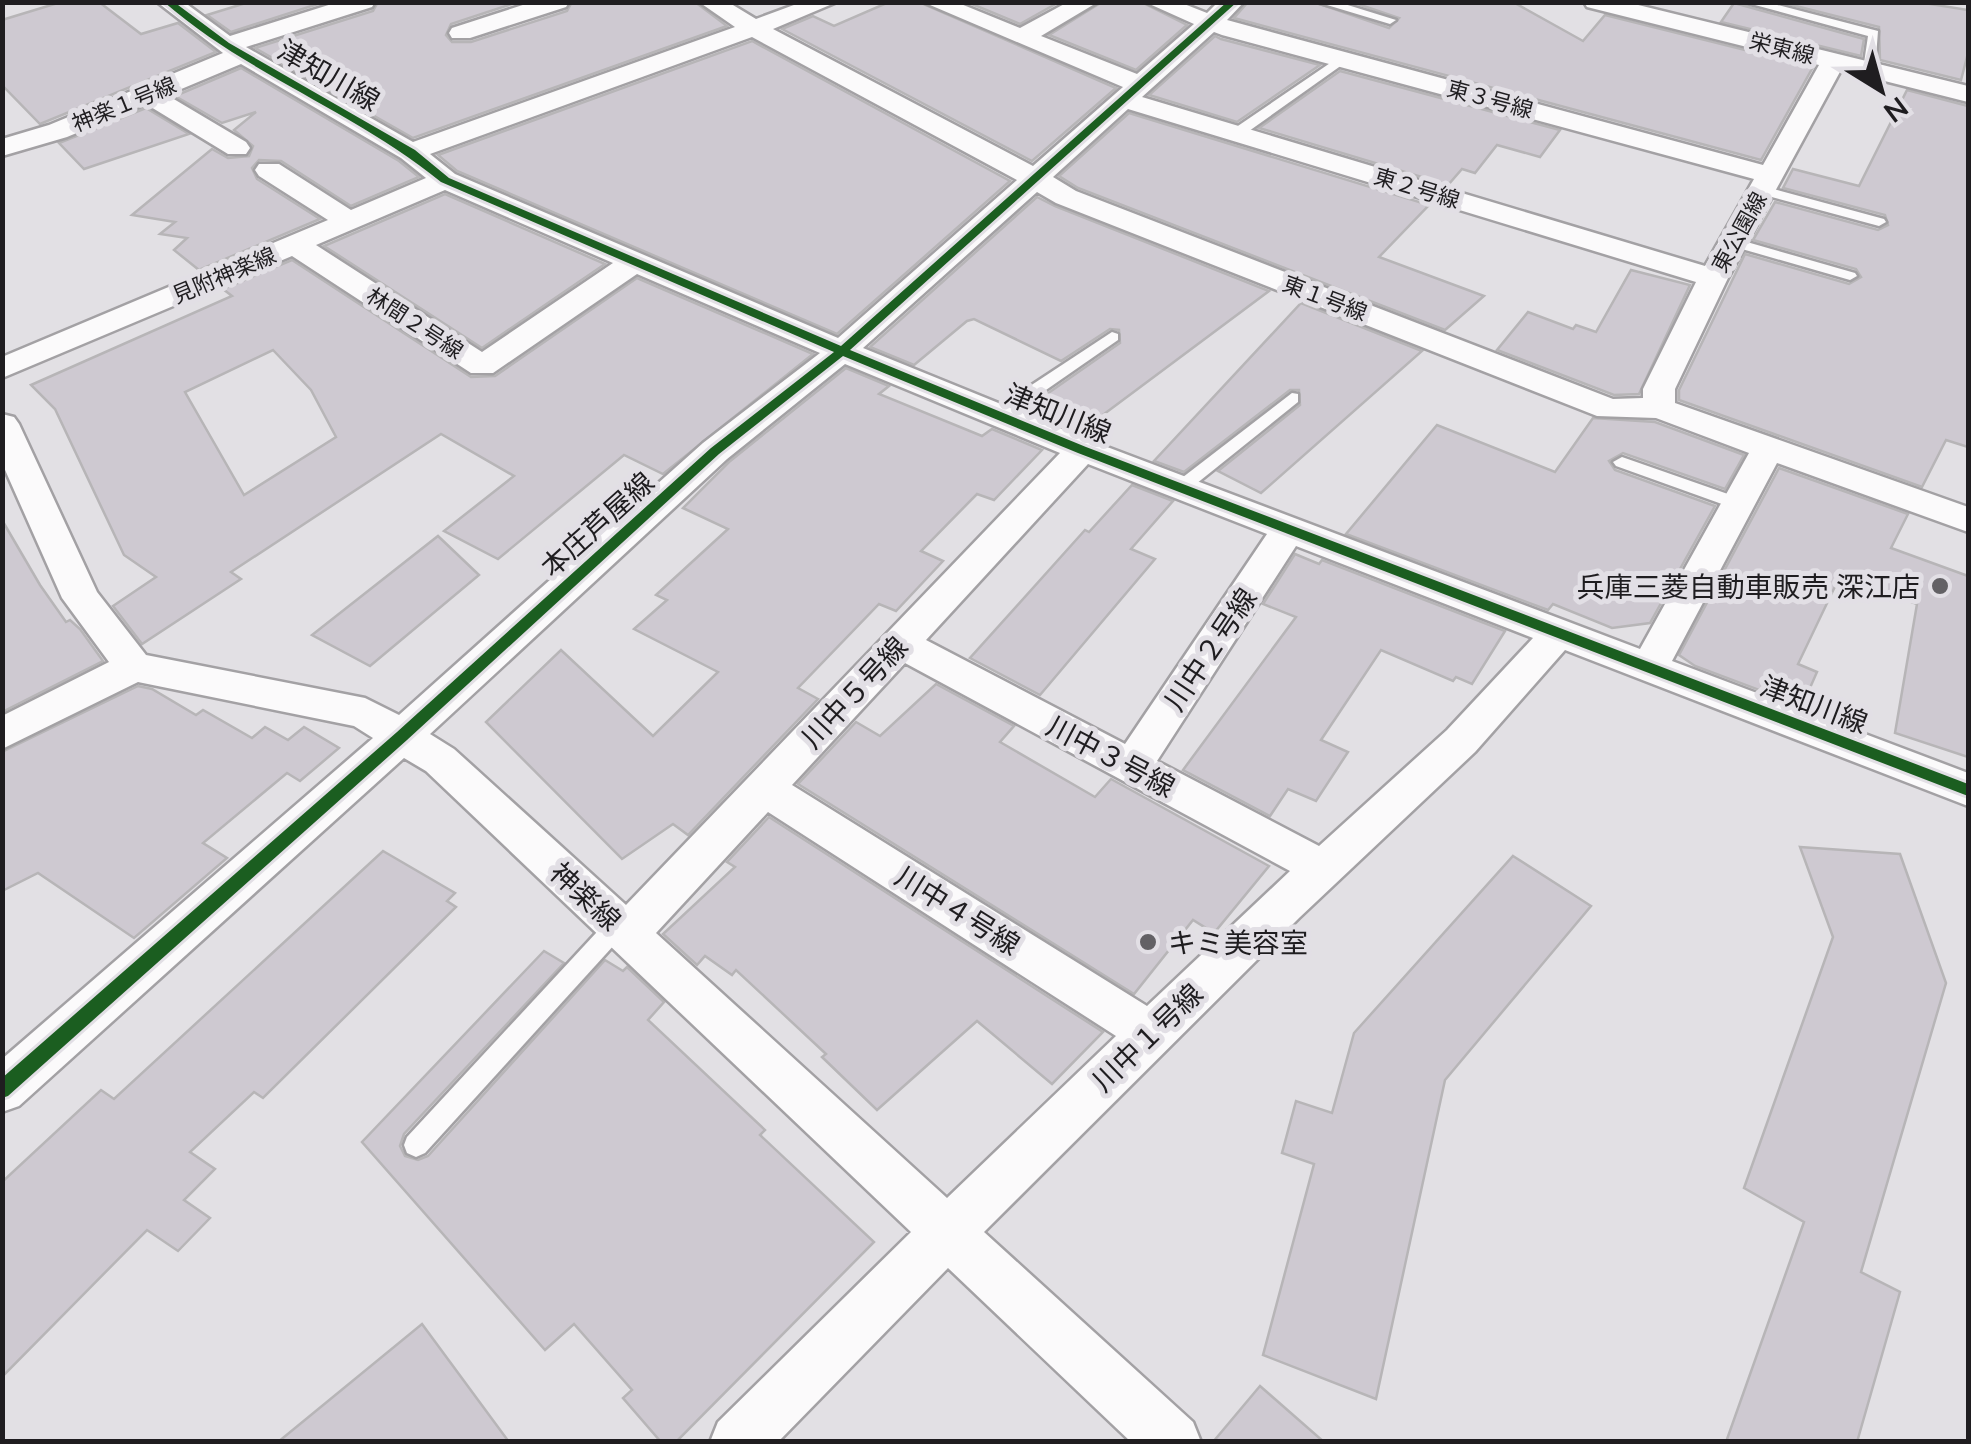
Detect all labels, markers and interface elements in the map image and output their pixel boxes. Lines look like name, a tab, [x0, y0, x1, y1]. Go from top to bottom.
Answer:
street label: 栄東線	[1747, 26, 1817, 70]
street label: 津知川線	[272, 32, 386, 118]
north arrow	[1831, 40, 1931, 140]
street label: 神楽１号線	[68, 70, 180, 138]
street label: 東３号線	[1444, 74, 1536, 124]
text: N	[1877, 90, 1915, 131]
street label: 東２号線	[1371, 162, 1463, 214]
street label: 東公園線	[1705, 187, 1773, 277]
street label: 見附神楽線	[168, 241, 280, 309]
street label: 東１号線	[1279, 269, 1371, 327]
street label: 林間２号線	[361, 281, 469, 365]
street label: 津知川線	[1000, 376, 1116, 450]
street label: 本庄芦屋線	[533, 464, 661, 584]
place label: 兵庫三菱自動車販売 深江店	[1577, 569, 1920, 604]
marker: 兵庫三菱自動車販売 深江店	[1929, 575, 1951, 597]
street label: 川中２号線	[1156, 581, 1264, 717]
street label: 川中５号線	[793, 629, 915, 755]
street label: 津知川線	[1755, 668, 1873, 740]
street label: 川中３号線	[1041, 708, 1181, 804]
street label: 神楽線	[543, 855, 629, 937]
street label: 川中４号線	[889, 858, 1027, 962]
place label: キミ美容室	[1168, 925, 1308, 960]
marker: キミ美容室	[1137, 931, 1159, 953]
street label: 川中１号線	[1084, 976, 1210, 1098]

